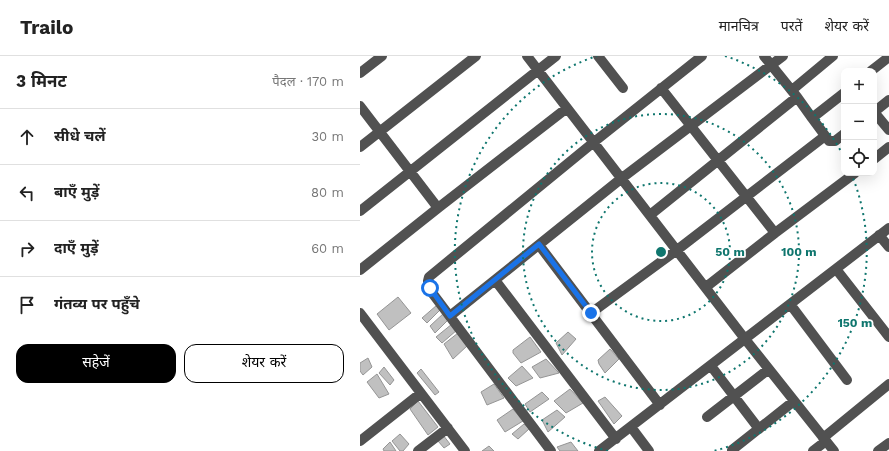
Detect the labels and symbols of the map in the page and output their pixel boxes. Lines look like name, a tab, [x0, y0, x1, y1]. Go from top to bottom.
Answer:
centre of rings	[654, 245, 668, 259]
text: 50 m	[715, 245, 745, 259]
text: 100 m	[781, 245, 817, 259]
route start	[421, 279, 439, 297]
route end	[582, 304, 600, 322]
text: 150 m	[838, 316, 872, 330]

